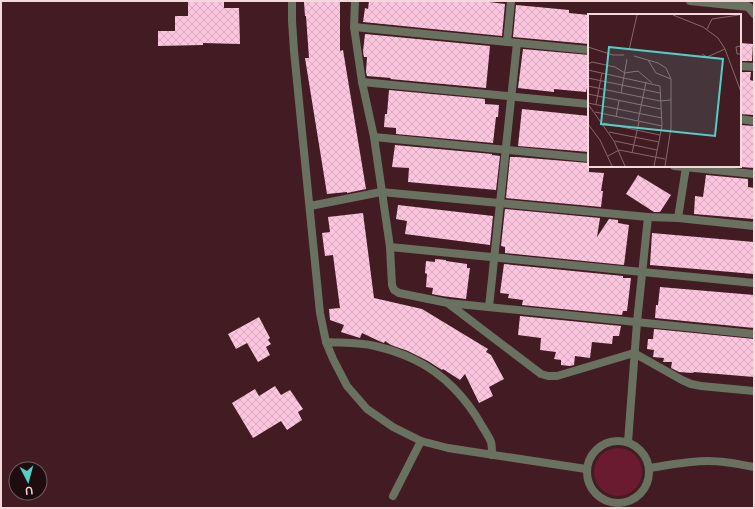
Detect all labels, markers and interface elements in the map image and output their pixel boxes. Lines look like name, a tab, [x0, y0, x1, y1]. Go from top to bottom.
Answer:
inset map	[588, 14, 741, 167]
north arrow	[8, 461, 48, 501]
text: U	[24, 484, 34, 498]

